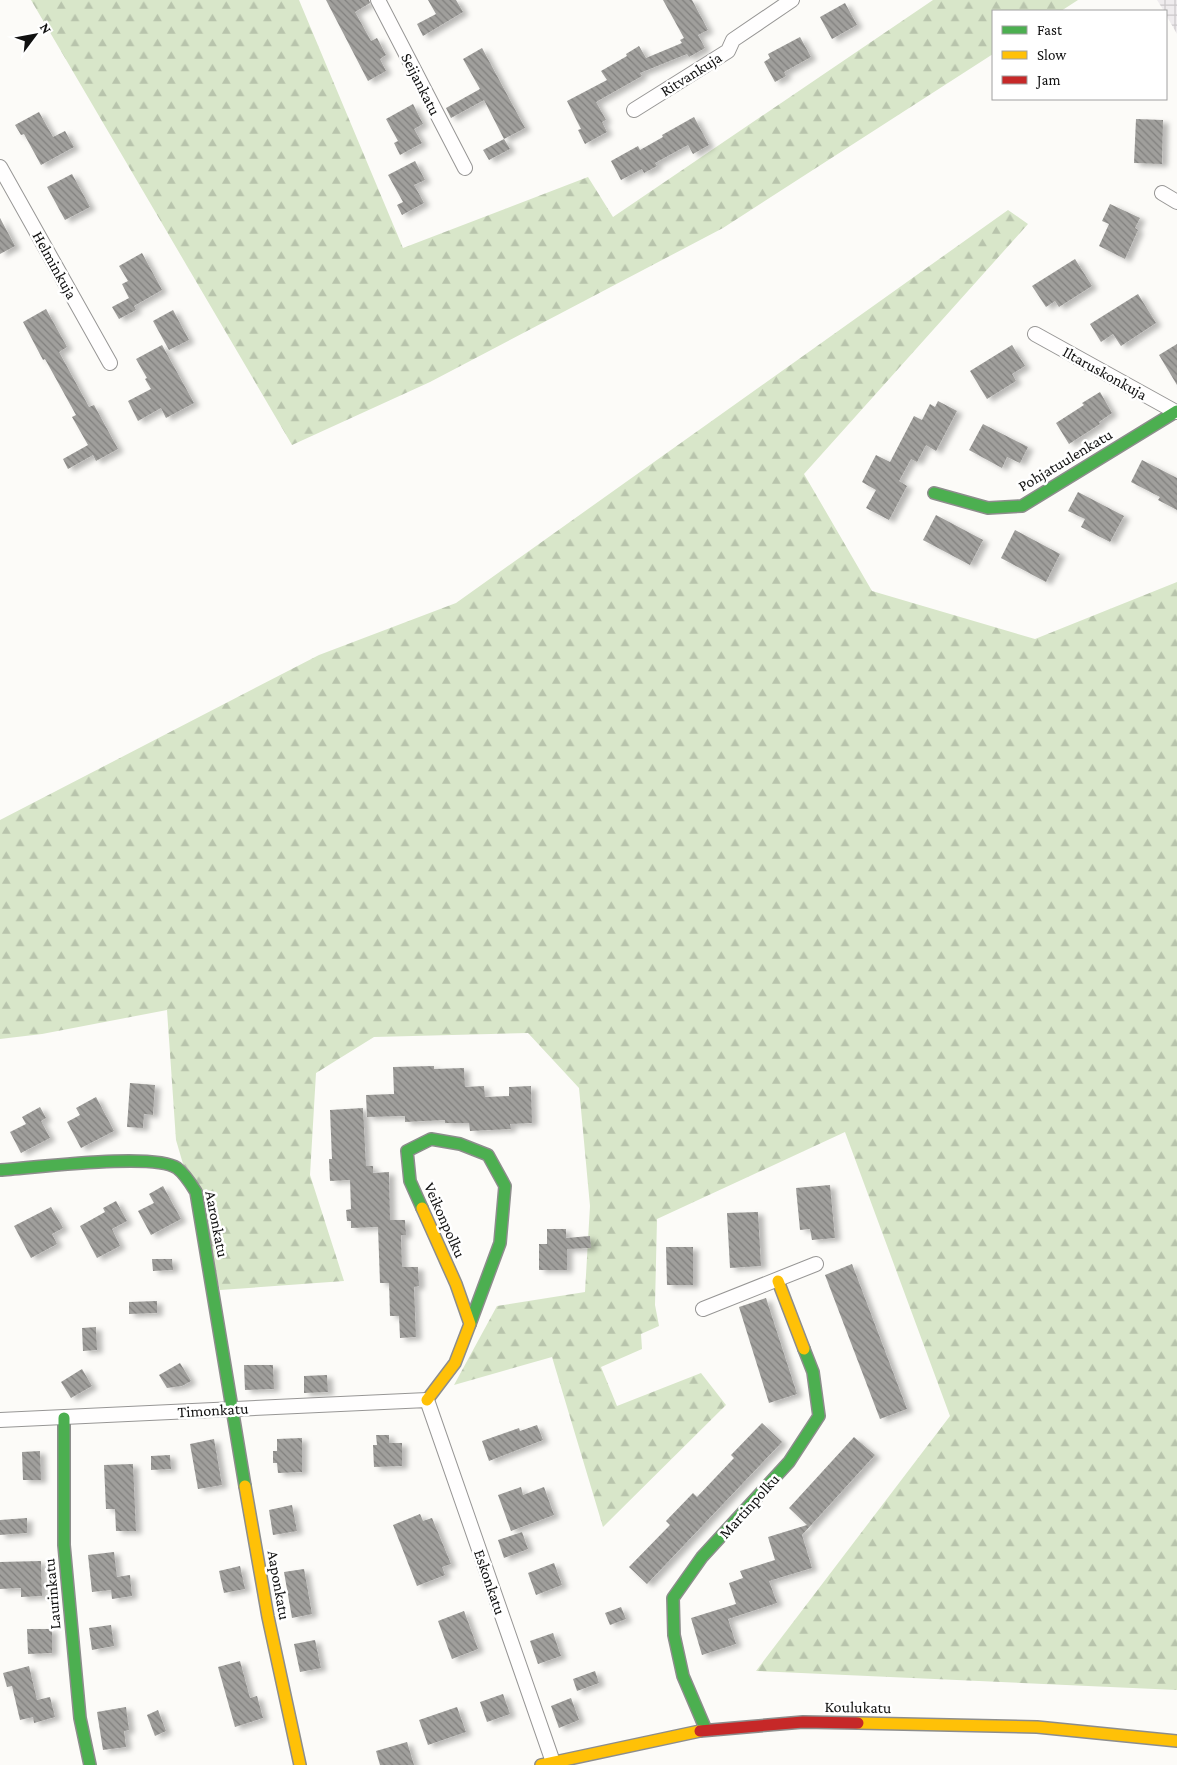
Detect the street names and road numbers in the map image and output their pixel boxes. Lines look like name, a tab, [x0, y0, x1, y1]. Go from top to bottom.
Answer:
street label: Ritvankuja	[657, 48, 726, 100]
street label: Seijankatu	[397, 50, 444, 119]
street label: Helminkuja	[29, 228, 81, 303]
street label: Iltaruskonkuja	[1059, 343, 1151, 404]
street label: Pohjatuulenkatu	[1015, 425, 1116, 496]
street label: Veikonpolku	[420, 1180, 469, 1261]
street label: Aaronkatu	[202, 1189, 232, 1259]
street label: Timonkatu	[177, 1400, 249, 1420]
street label: Martinpolku	[716, 1470, 784, 1542]
street label: Eskonkatu	[471, 1547, 509, 1617]
street label: Aaponkatu	[264, 1549, 294, 1622]
street label: Laurinkatu	[40, 1557, 64, 1630]
street label: Koulukatu	[824, 1698, 892, 1716]

